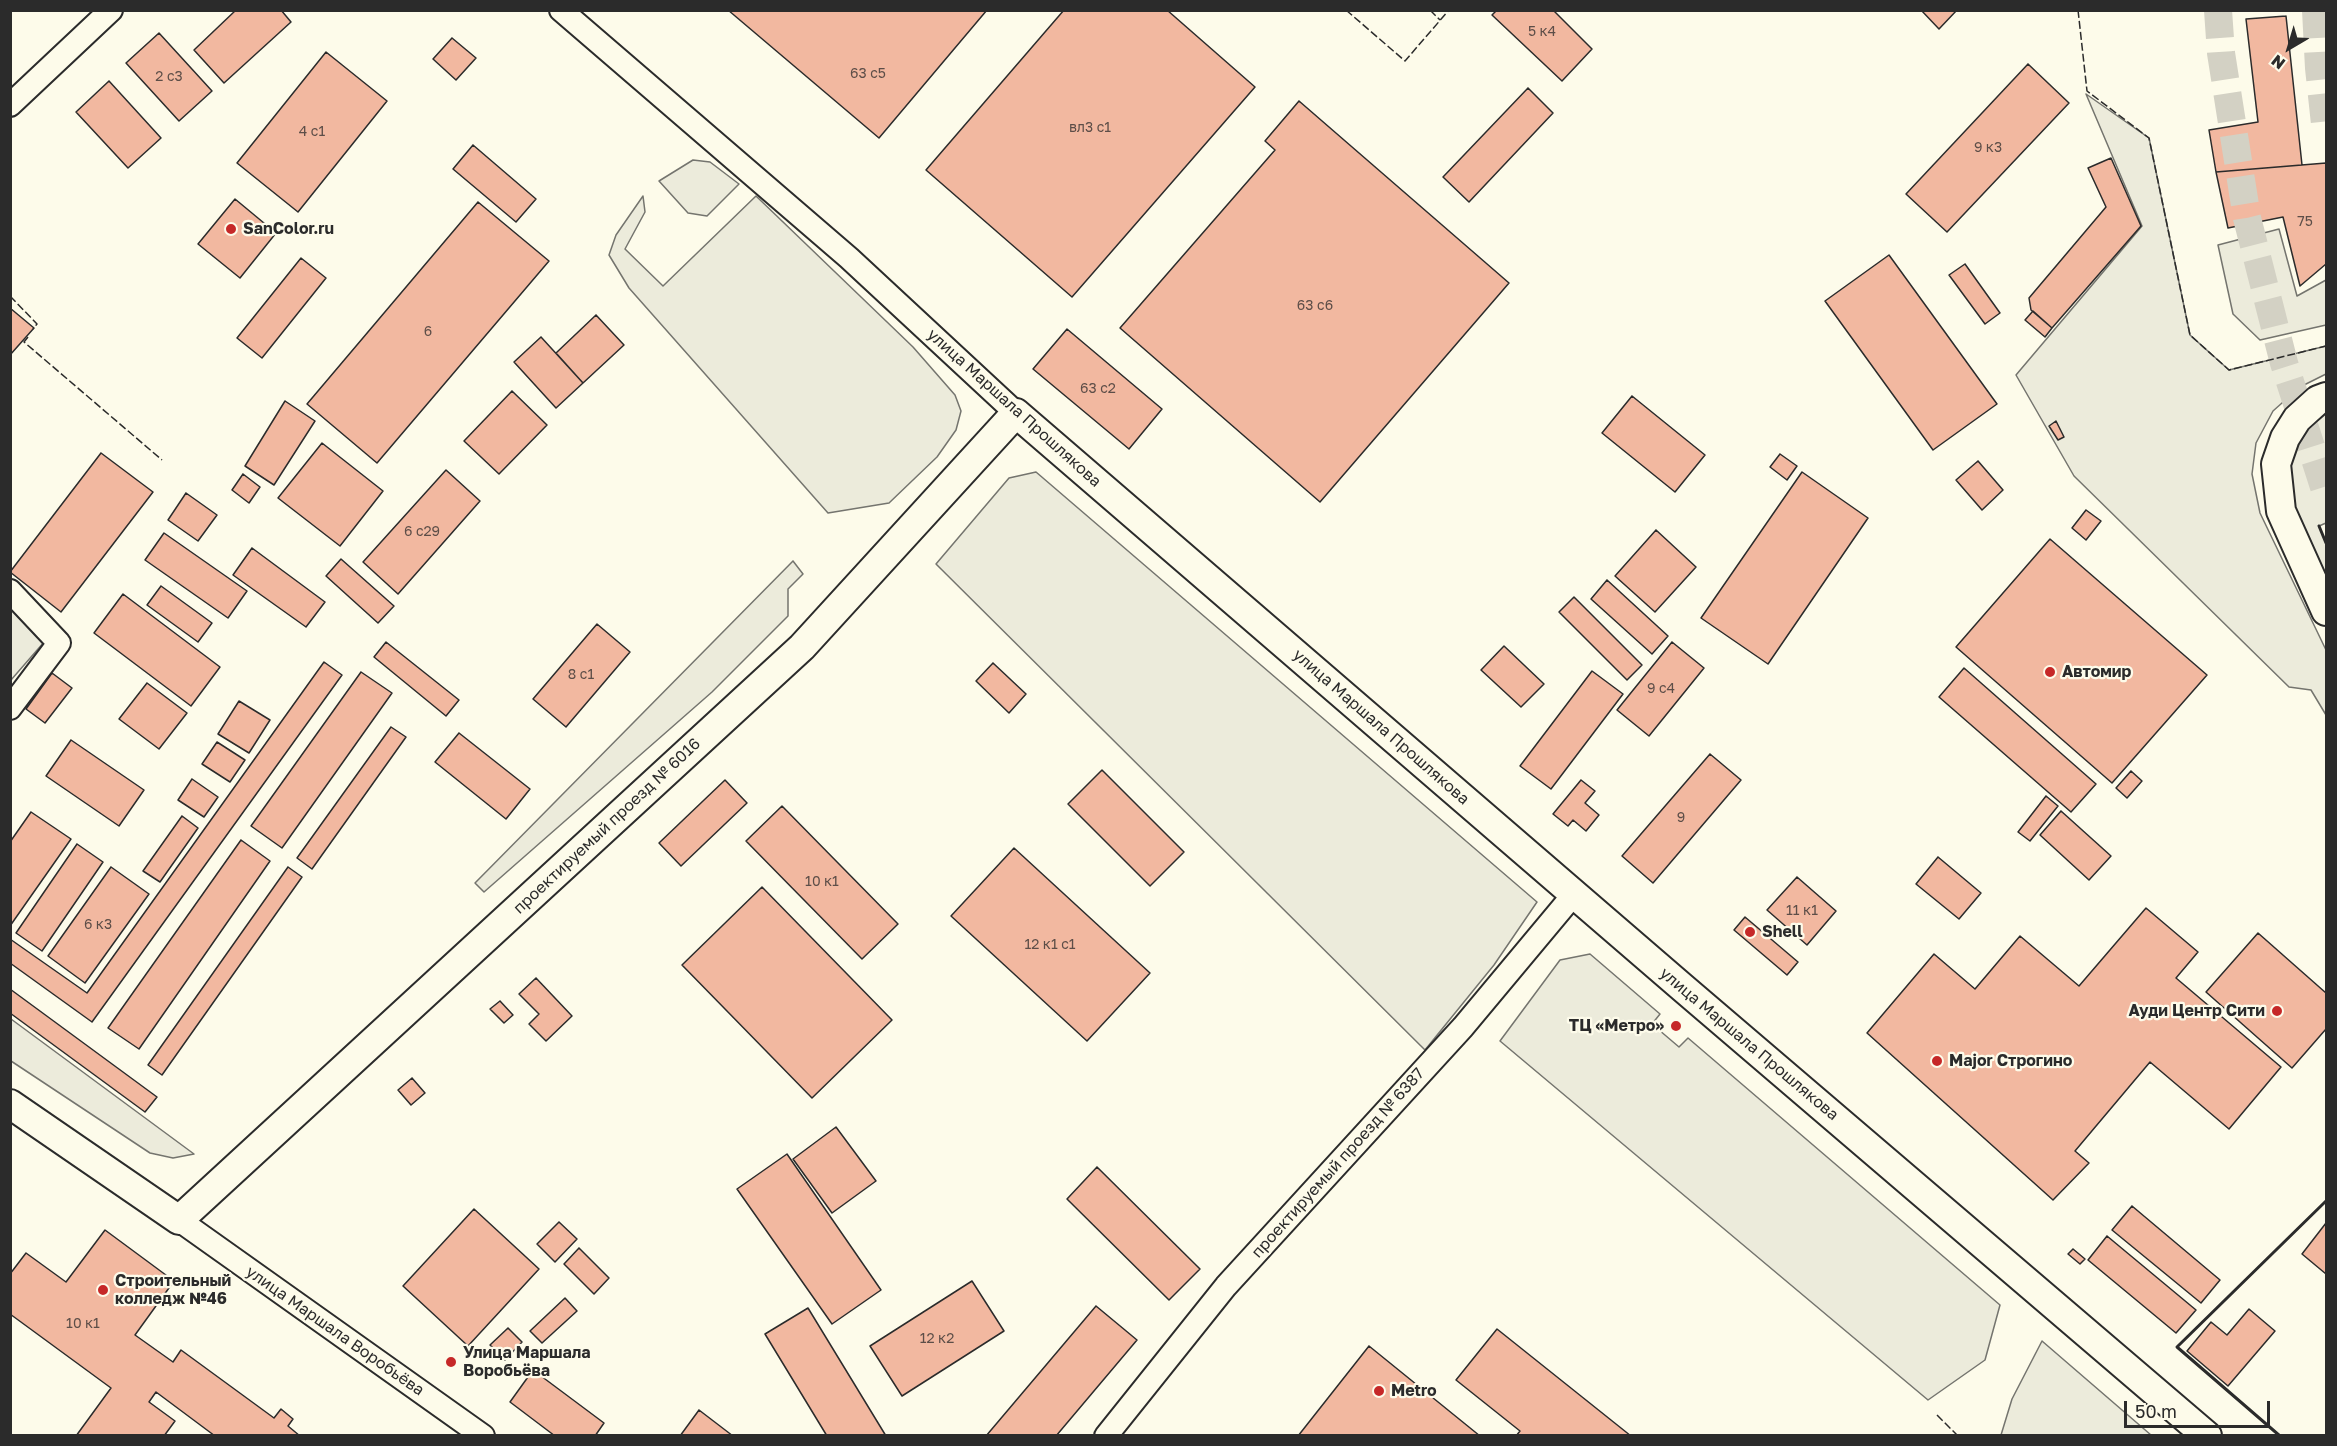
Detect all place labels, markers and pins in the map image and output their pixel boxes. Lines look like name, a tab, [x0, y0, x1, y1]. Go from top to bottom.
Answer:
place label: SanColor.ru	[243, 219, 334, 239]
marker: SanColor.ru	[224, 222, 238, 236]
place label: Автомир	[2062, 662, 2131, 682]
marker: Автомир	[2043, 665, 2057, 679]
place label: Shell	[1762, 922, 1803, 942]
marker: Shell	[1743, 925, 1757, 939]
place label: Ауди Центр Сити	[2129, 1001, 2265, 1021]
marker: Ауди Центр Сити	[2270, 1004, 2284, 1018]
place label: ТЦ «Метро»	[1569, 1016, 1664, 1036]
marker: ТЦ «Метро»	[1669, 1019, 1683, 1033]
place label: Major Строгино	[1949, 1051, 2072, 1071]
marker: Major Строгино	[1930, 1054, 1944, 1068]
place label: Строительный колледж №46	[115, 1271, 231, 1309]
marker: Строительный колледж №46	[96, 1283, 110, 1297]
place label: Улица Маршала Воробьёва	[463, 1343, 591, 1381]
marker: Улица Маршала Воробьёва	[444, 1355, 458, 1369]
place label: Metro	[1391, 1381, 1437, 1401]
marker: Metro	[1372, 1384, 1386, 1398]

